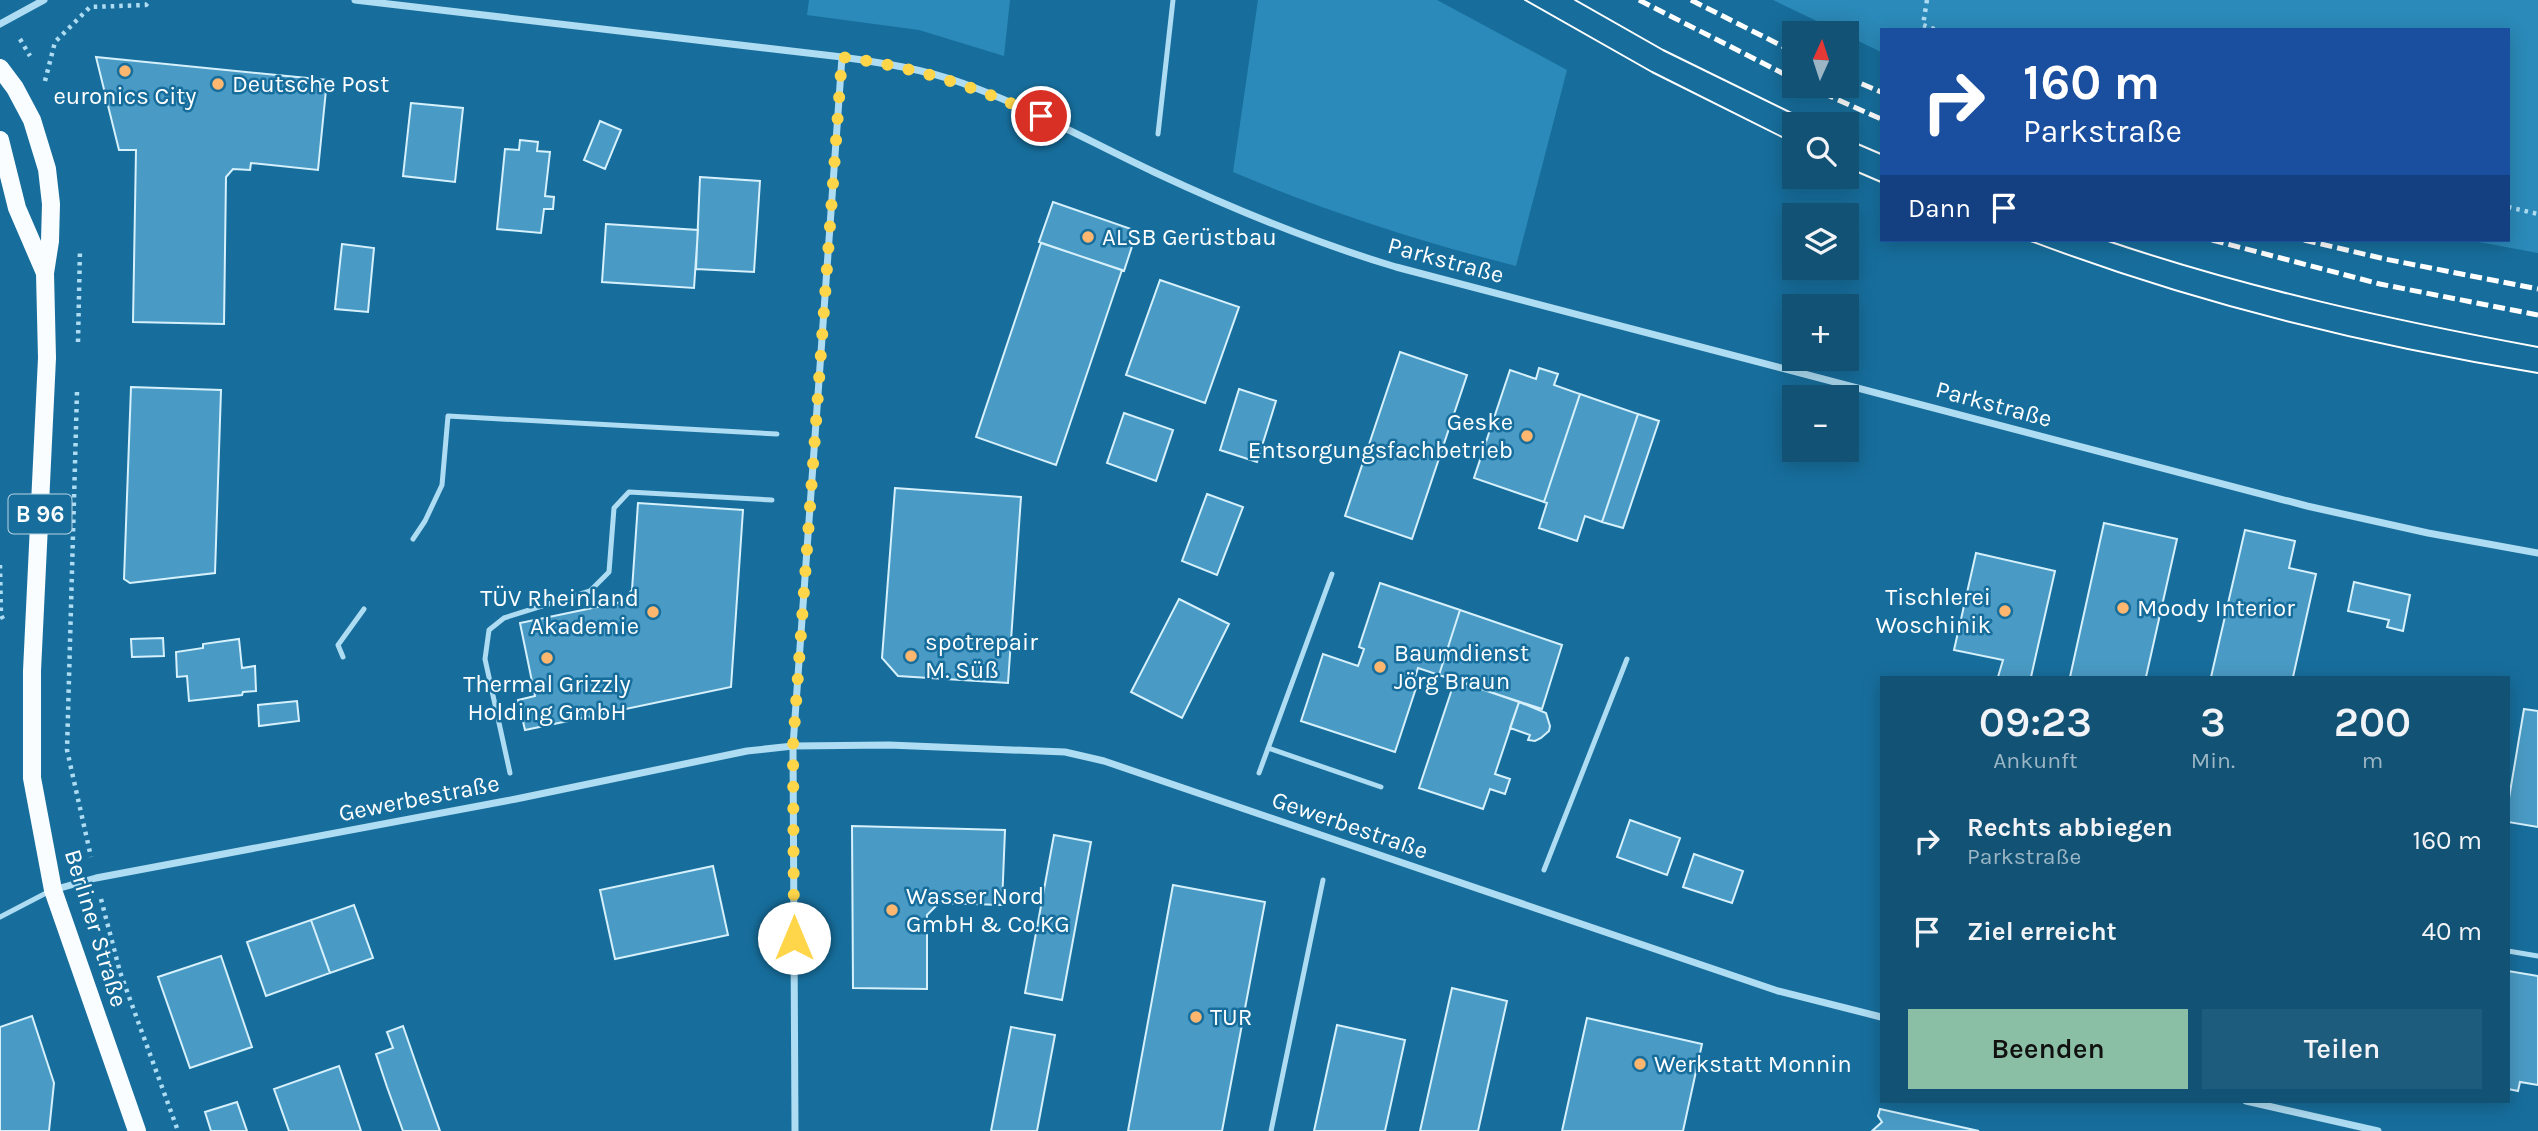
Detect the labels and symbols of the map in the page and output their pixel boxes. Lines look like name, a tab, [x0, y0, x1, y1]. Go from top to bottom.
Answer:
north arrow	[1782, 21, 1858, 98]
marker: euronics City	[117, 63, 133, 79]
place label: Deutsche Post	[232, 70, 389, 98]
marker: Deutsche Post	[210, 76, 226, 92]
place label: euronics City	[53, 82, 197, 110]
pin	[1011, 86, 1071, 146]
place label: ALSB Gerüstbau	[1102, 223, 1277, 251]
marker: ALSB Gerüstbau	[1080, 229, 1096, 245]
street label: Parkstraße	[1385, 231, 1507, 289]
street label: Parkstraße	[1933, 375, 2055, 433]
place label: Geske Entsorgungsfachbetrieb	[1248, 408, 1513, 464]
marker: Geske Entsorgungsfachbetrieb	[1519, 428, 1535, 444]
road number: B 96	[8, 494, 72, 534]
place label: Tischlerei Woschinik	[1875, 583, 1991, 639]
place label: TÜV Rheinland Akademie	[480, 584, 639, 640]
place label: Moody Interior	[2137, 594, 2295, 622]
marker: Moody Interior	[2115, 600, 2131, 616]
marker: Tischlerei Woschinik	[1997, 603, 2013, 619]
marker: TÜV Rheinland Akademie	[645, 604, 661, 620]
place label: spotrepair M. Süß	[925, 628, 1038, 684]
place label: Baumdienst Jörg Braun	[1394, 639, 1529, 695]
marker: spotrepair M. Süß	[903, 648, 919, 664]
marker: Thermal Grizzly Holding GmbH	[539, 650, 555, 666]
marker: Baumdienst Jörg Braun	[1372, 659, 1388, 675]
place label: Thermal Grizzly Holding GmbH	[463, 670, 631, 726]
street label: Gewerbestraße	[336, 769, 502, 827]
street label: Gewerbestraße	[1268, 785, 1432, 865]
street label: Berliner Straße	[59, 846, 133, 1010]
place label: Wasser Nord GmbH & Co.KG	[906, 882, 1070, 938]
position arrow	[757, 901, 831, 975]
marker: Wasser Nord GmbH & Co.KG	[884, 902, 900, 918]
place label: TUR	[1210, 1003, 1252, 1031]
marker: TUR	[1188, 1009, 1204, 1025]
place label: Werkstatt Monnin	[1654, 1050, 1852, 1078]
marker: Werkstatt Monnin	[1632, 1056, 1648, 1072]

